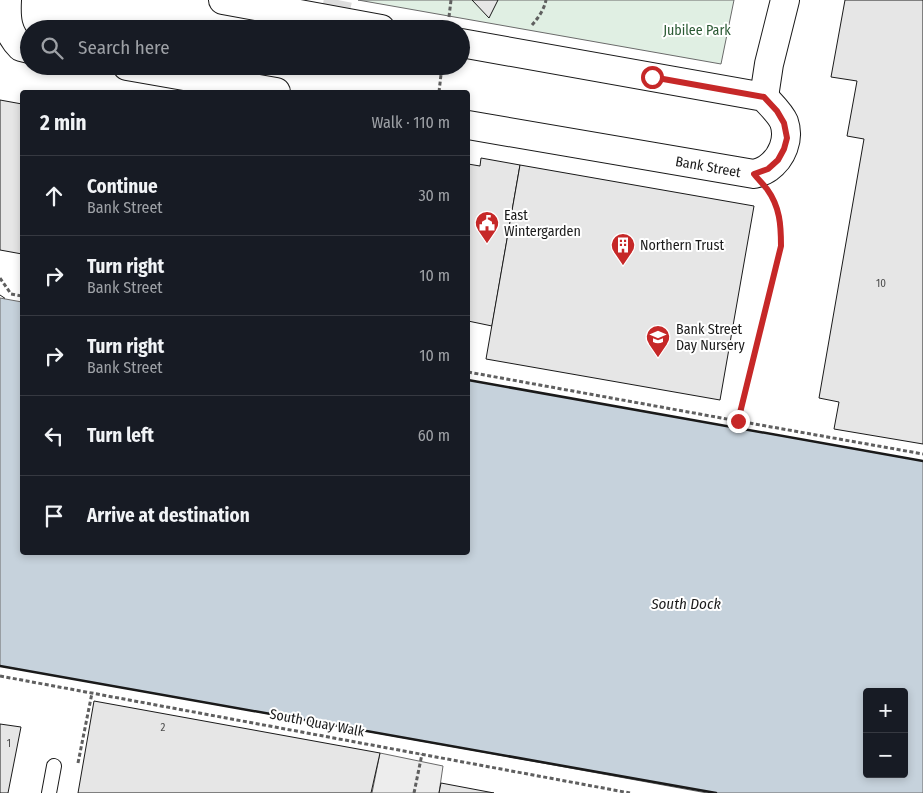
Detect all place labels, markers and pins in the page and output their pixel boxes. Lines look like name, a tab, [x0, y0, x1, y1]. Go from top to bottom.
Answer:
place label: East Wintergarden	[504, 207, 581, 240]
public building icon: East Wintergarden	[474, 210, 500, 244]
building icon: Northern Trust	[610, 232, 636, 266]
place label: Northern Trust	[640, 237, 724, 254]
place label: Bank Street Day Nursery	[676, 321, 745, 354]
school or university icon: Bank Street Day Nursery	[645, 324, 671, 358]

